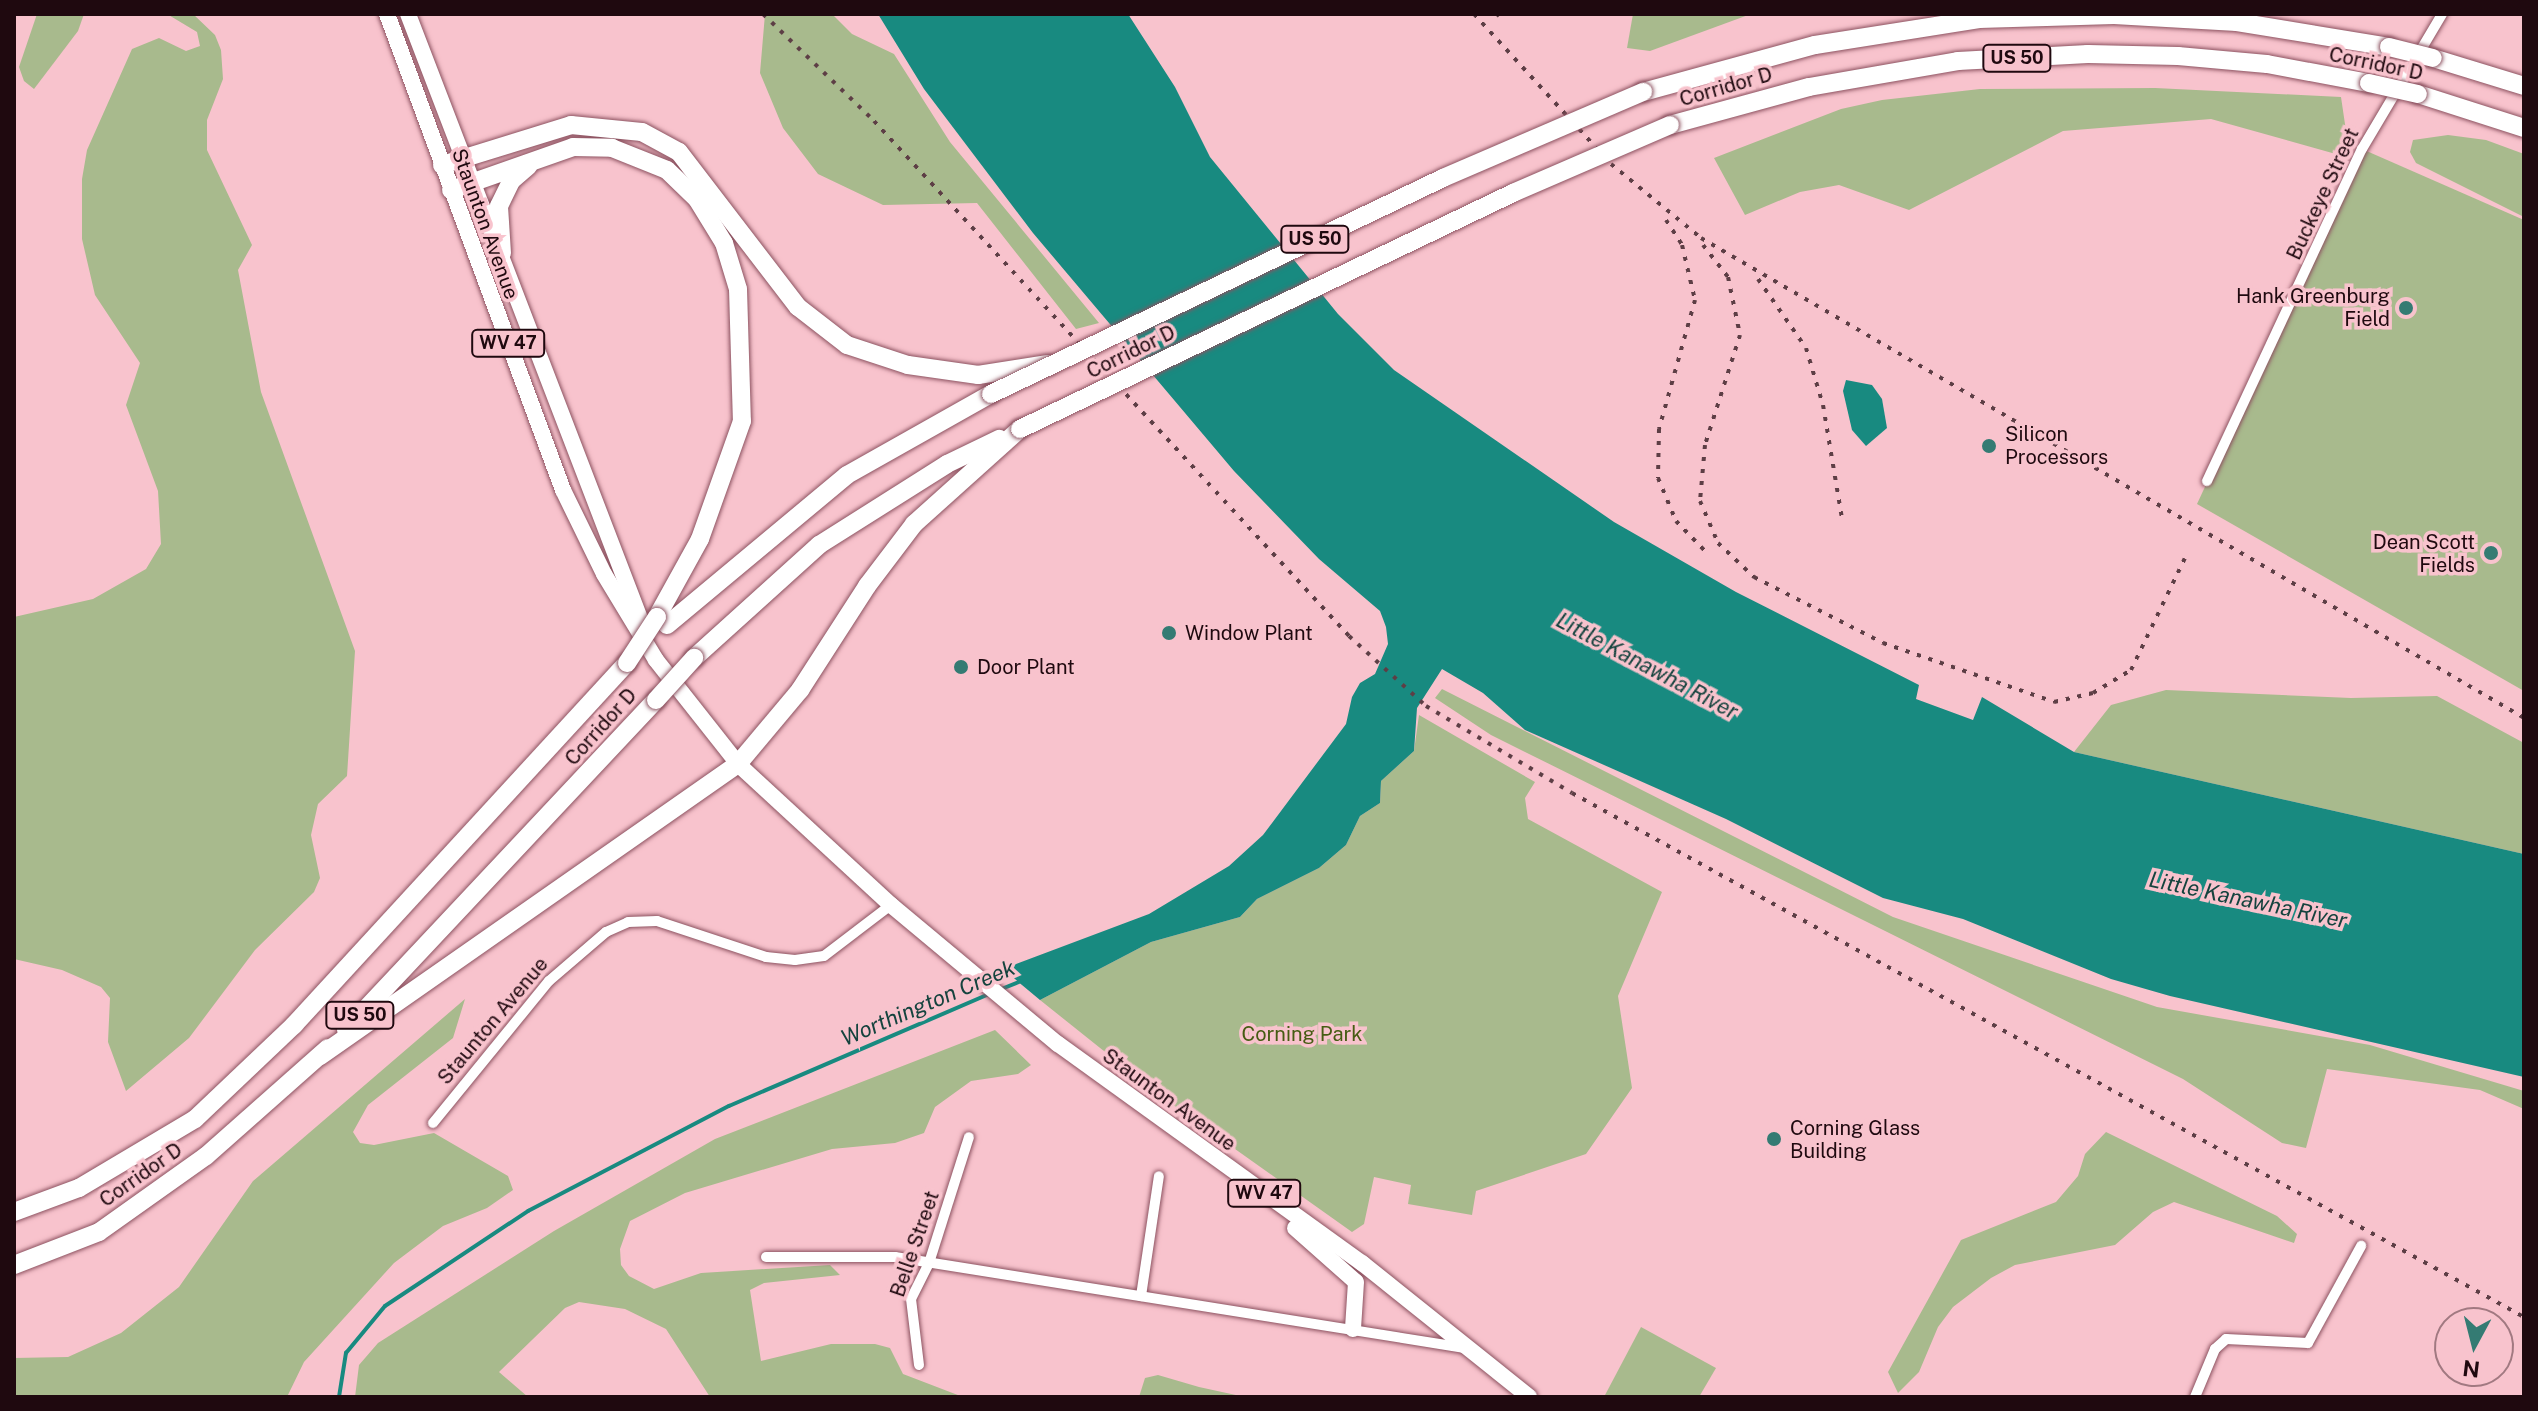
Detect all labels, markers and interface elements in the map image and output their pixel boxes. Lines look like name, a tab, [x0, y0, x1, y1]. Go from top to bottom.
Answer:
street label: Corridor D	[2327, 42, 2425, 86]
road number: US 50	[1981, 44, 2053, 72]
street label: Corridor D	[1677, 62, 1775, 112]
street label: Buckeye Street	[2282, 124, 2364, 264]
street label: Staunton Avenue	[447, 145, 523, 303]
road number: US 50	[1279, 225, 1351, 253]
place label: Hank Greenburg Field	[2236, 284, 2390, 331]
marker: Hank Greenburg Field	[2397, 299, 2415, 317]
street label: Corridor D	[1083, 320, 1179, 384]
road number: WV 47	[470, 329, 546, 357]
place label: Silicon Processors	[2005, 422, 2108, 469]
marker: Silicon Processors	[1980, 437, 1998, 455]
place label: Dean Scott Fields	[2373, 530, 2475, 577]
marker: Dean Scott Fields	[2482, 544, 2500, 562]
water label: Little Kanawha River	[1552, 607, 1742, 725]
place label: Window Plant	[1185, 621, 1313, 645]
marker: Window Plant	[1160, 624, 1178, 642]
place label: Door Plant	[977, 655, 1075, 679]
marker: Door Plant	[952, 658, 970, 676]
street label: Corridor D	[560, 684, 642, 770]
water label: Little Kanawha River	[2146, 866, 2350, 934]
street label: Staunton Avenue	[433, 953, 553, 1089]
water label: Worthington Creek	[837, 954, 1019, 1052]
road number: US 50	[324, 1001, 396, 1029]
park label: Corning Park	[1242, 1022, 1362, 1046]
street label: Staunton Avenue	[1098, 1044, 1240, 1156]
place label: Corning Glass Building	[1790, 1116, 1920, 1163]
marker: Corning Glass Building	[1765, 1130, 1783, 1148]
street label: Corridor D	[95, 1138, 187, 1212]
road number: WV 47	[1226, 1179, 1302, 1207]
street label: Belle Street	[886, 1188, 944, 1300]
north arrow	[2434, 1307, 2514, 1387]
text: N	[2461, 1355, 2481, 1383]

